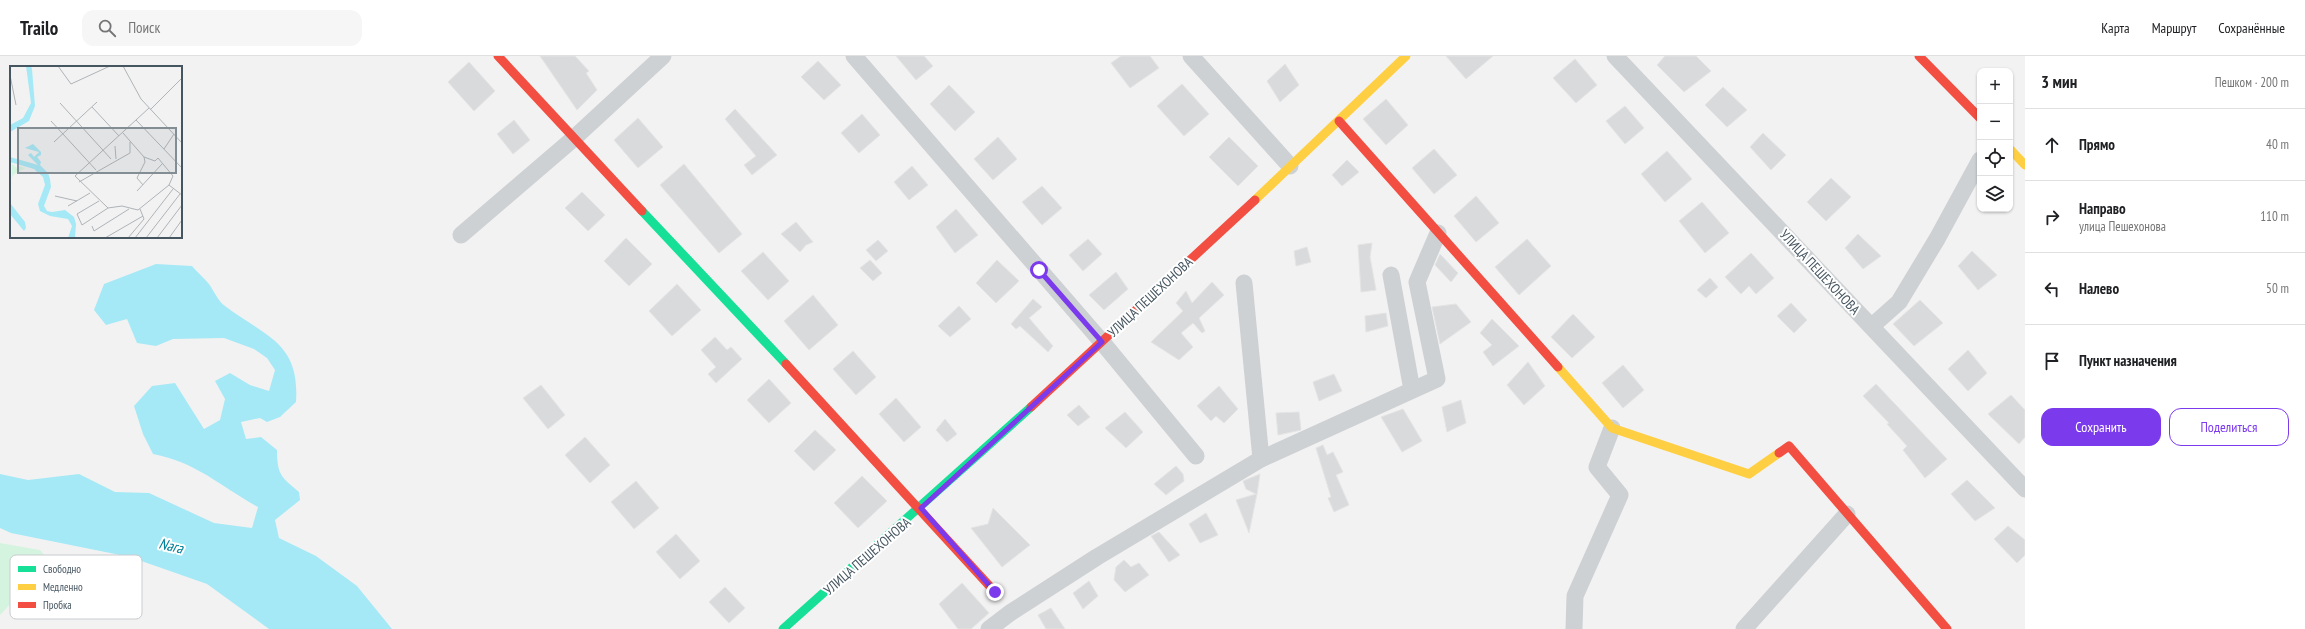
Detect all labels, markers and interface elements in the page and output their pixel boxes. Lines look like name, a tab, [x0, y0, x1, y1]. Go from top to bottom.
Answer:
search box	[82, 10, 362, 46]
text: Trailo	[20, 16, 58, 40]
icon: search	[96, 17, 118, 39]
text: Поиск	[128, 18, 160, 37]
text: Карта	[2101, 19, 2130, 37]
text: Маршрут	[2152, 19, 2196, 37]
text: Сохранённые	[2218, 19, 2285, 37]
inset map	[10, 66, 182, 238]
map controls	[1977, 68, 2013, 212]
button: +	[1977, 68, 2013, 104]
text: 3 мин	[2041, 71, 2077, 93]
text: Пешком · 200 m	[2215, 74, 2289, 91]
button: −	[1977, 104, 2013, 140]
icon: ahead	[2041, 134, 2063, 156]
text: Прямо	[2079, 135, 2115, 154]
text: 40 m	[2266, 136, 2289, 153]
button: locate	[1977, 140, 2013, 176]
button: layers	[1977, 176, 2013, 212]
text: Направо	[2079, 199, 2126, 218]
icon: right	[2041, 206, 2063, 228]
text: 110 m	[2260, 208, 2289, 225]
text: улица Пешехонова	[2079, 218, 2166, 235]
street label: УЛИЦА ПЕШЕХОНОВА	[1776, 226, 1864, 318]
street label: УЛИЦА ПЕШЕХОНОВА	[1104, 253, 1196, 341]
route start	[1030, 261, 1048, 279]
icon: left	[2041, 278, 2063, 300]
text: Налево	[2079, 279, 2119, 298]
text: 50 m	[2266, 280, 2289, 297]
icon: arrive	[2041, 350, 2063, 372]
text: Пункт назначения	[2079, 351, 2177, 370]
button: Сохранить	[2041, 408, 2161, 446]
button: Поделиться	[2169, 408, 2289, 446]
street label: УЛИЦА ПЕШЕХОНОВА	[820, 513, 915, 599]
water label: Nara	[157, 533, 186, 558]
legend	[10, 555, 142, 619]
text: Свободно	[43, 562, 81, 576]
text: Медленно	[43, 580, 83, 594]
route end	[986, 583, 1004, 601]
text: Пробка	[43, 598, 72, 612]

